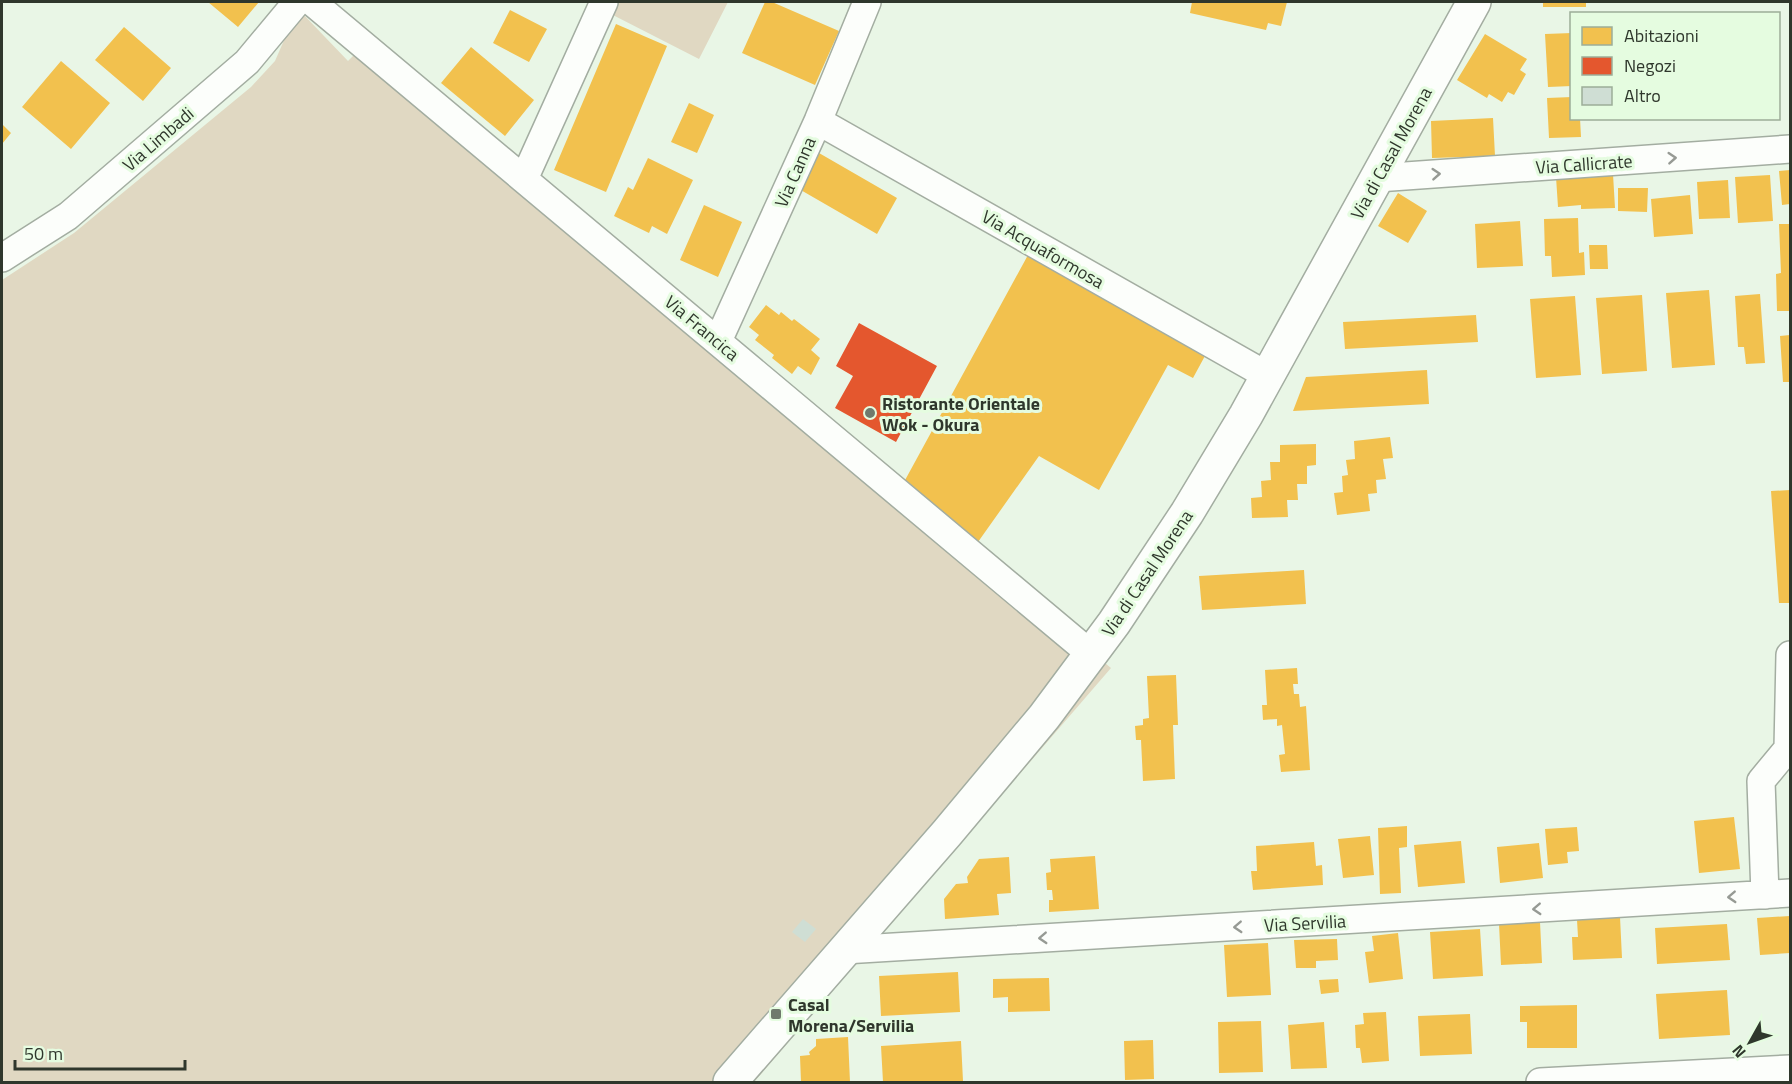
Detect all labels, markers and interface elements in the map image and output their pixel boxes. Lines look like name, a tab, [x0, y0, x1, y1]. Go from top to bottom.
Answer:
legend	[1570, 12, 1780, 120]
text: Abitazioni	[1624, 22, 1699, 49]
text: Negozi	[1624, 52, 1676, 79]
street label: Via di Casal Morena	[1343, 82, 1439, 224]
text: Altro	[1624, 82, 1661, 109]
street label: Via Limbadi	[116, 100, 200, 178]
street label: Via Canna	[768, 132, 822, 212]
street label: Via Callicrate	[1535, 147, 1633, 181]
one-way arrow	[1667, 152, 1677, 165]
one-way arrow	[1431, 168, 1440, 181]
street label: Via Acquaformosa	[977, 203, 1109, 295]
street label: Via Francica	[659, 289, 745, 367]
place label: Ristorante Orientale Wok - Okura	[882, 390, 1040, 438]
marker: Ristorante Orientale Wok - Okura	[863, 406, 877, 420]
street label: Via di Casal Morena	[1095, 504, 1199, 642]
one-way arrow	[1728, 890, 1737, 903]
one-way arrow	[1533, 902, 1542, 915]
street label: Via Servilia	[1263, 907, 1347, 939]
one-way arrow	[1233, 920, 1242, 933]
one-way arrow	[1039, 932, 1048, 945]
place label: Casal Morena/Servilia	[788, 991, 914, 1039]
marker: Casal Morena/Servilia	[769, 1007, 783, 1021]
north arrow	[1720, 1012, 1780, 1072]
scale bar	[15, 1033, 184, 1071]
text: 50 m	[24, 1040, 63, 1067]
text: N	[1726, 1040, 1751, 1064]

